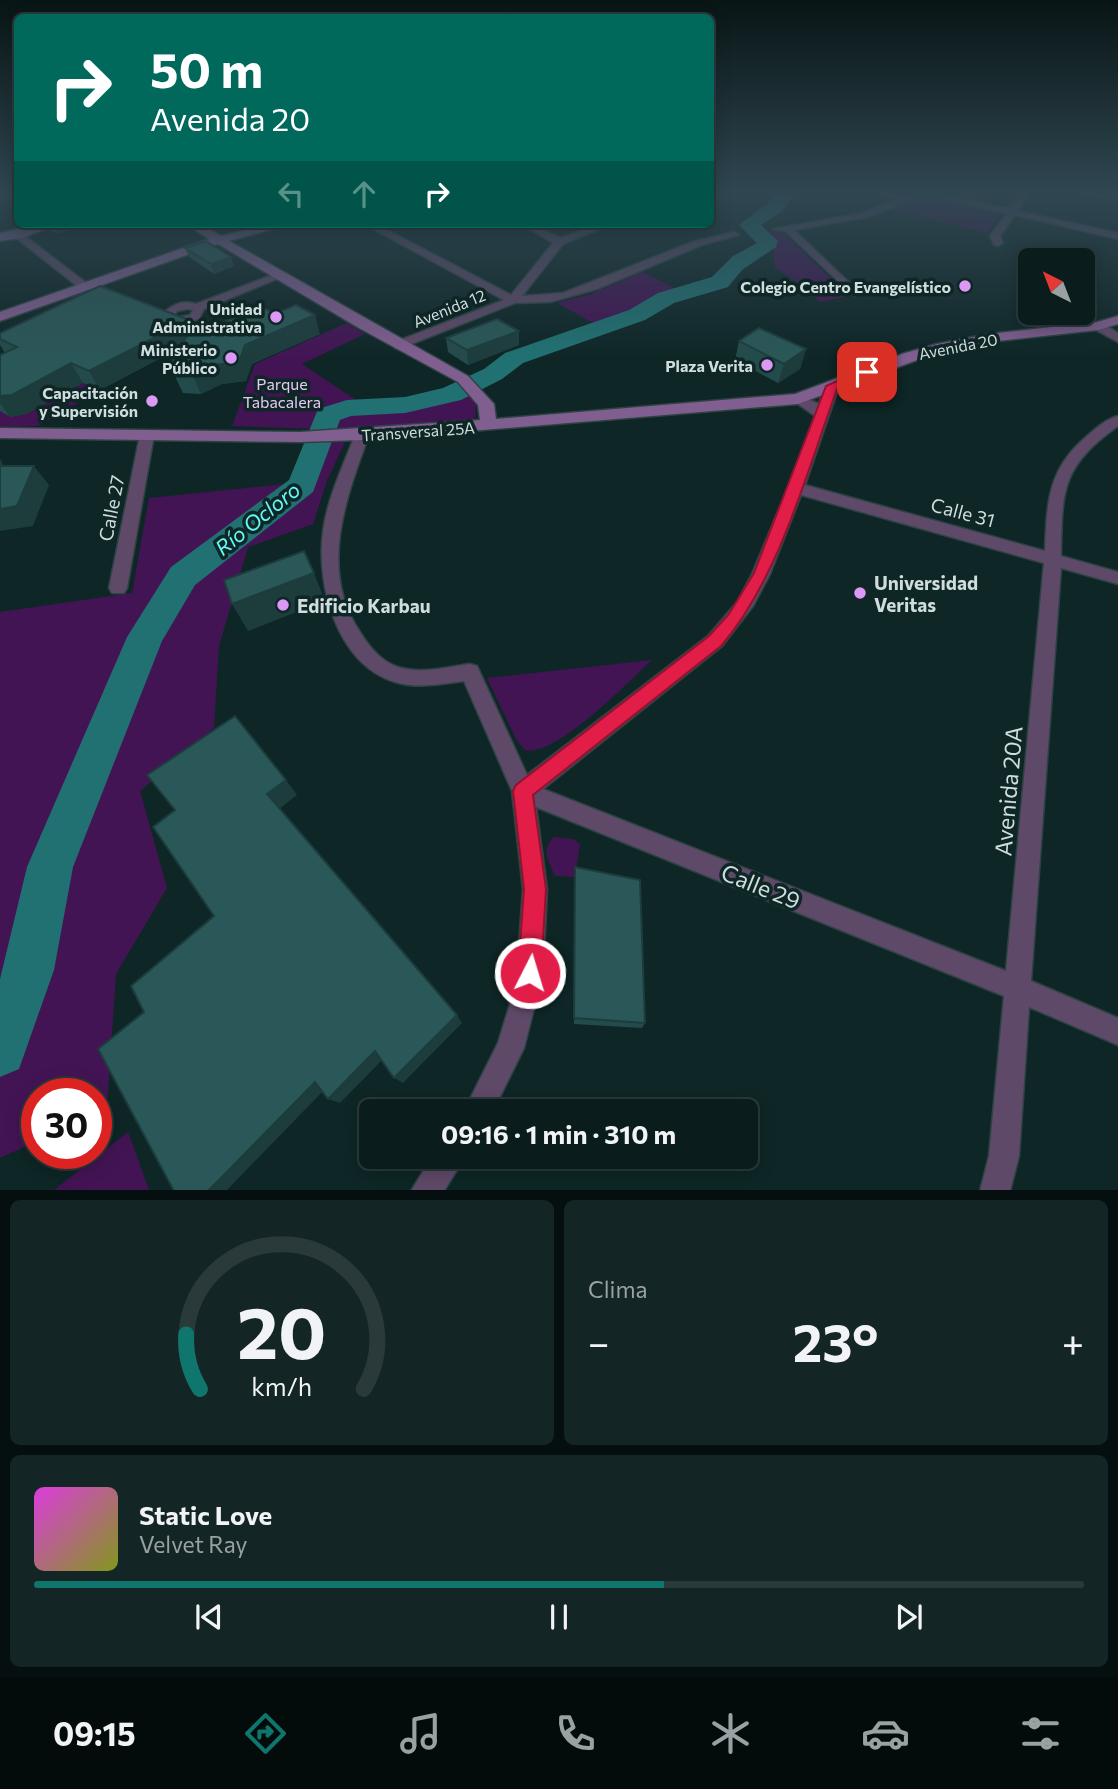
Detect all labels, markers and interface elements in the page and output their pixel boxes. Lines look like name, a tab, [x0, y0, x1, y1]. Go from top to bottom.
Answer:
text: 50 m	[150, 38, 263, 98]
icon: right	[35, 42, 126, 133]
text: Avenida 20	[150, 98, 310, 138]
icon: left	[272, 175, 310, 213]
icon: ahead	[345, 175, 383, 213]
icon: right	[418, 175, 456, 213]
north arrow	[1018, 248, 1096, 326]
map controls	[1018, 248, 1095, 325]
place label: Colegio Centro Evangelístico	[740, 277, 951, 296]
marker: Colegio Centro Evangelístico	[957, 278, 973, 294]
street label: Avenida 12	[410, 285, 488, 331]
place label: Unidad Administrativa	[152, 299, 262, 336]
marker: Unidad Administrativa	[268, 309, 284, 325]
street label: Avenida 20	[917, 329, 999, 363]
place label: Ministerio Público	[140, 340, 217, 377]
pin	[837, 342, 897, 402]
marker: Ministerio Público	[223, 350, 239, 366]
icon: arrive	[848, 353, 886, 391]
place label: Plaza Verita	[665, 356, 753, 375]
marker: Plaza Verita	[759, 357, 775, 373]
park label: Parque Tabacalera	[243, 374, 321, 411]
place label: Capacitación y Supervisión	[39, 383, 138, 420]
marker: Capacitación y Supervisión	[144, 393, 160, 409]
street label: Transversal 25A	[361, 418, 475, 444]
street label: Calle 27	[93, 473, 129, 543]
water label: Río Ocloro	[209, 476, 305, 560]
street label: Calle 31	[929, 492, 997, 532]
place label: Universidad Veritas	[874, 571, 978, 616]
marker: Universidad Veritas	[852, 585, 868, 601]
place label: Edificio Karbau	[297, 594, 431, 617]
marker: Edificio Karbau	[275, 597, 291, 613]
street label: Avenida 20A	[988, 725, 1028, 857]
street label: Calle 29	[717, 858, 805, 914]
position arrow	[493, 936, 567, 1010]
speed limit sign: 30	[21, 1078, 112, 1169]
text: 09:16 · 1 min · 310 m	[441, 1118, 676, 1149]
text: Clima	[588, 1275, 648, 1303]
text: 20	[237, 1285, 327, 1374]
text: 23°	[793, 1309, 879, 1373]
text: −	[588, 1318, 610, 1365]
text: +	[1062, 1318, 1084, 1365]
text: km/h	[252, 1370, 312, 1400]
text: Static Love	[139, 1499, 272, 1530]
text: Velvet Ray	[139, 1530, 247, 1558]
icon: previous	[190, 1598, 228, 1636]
icon: pause	[540, 1598, 578, 1636]
icon: next	[890, 1598, 928, 1636]
icon: directions	[241, 1709, 290, 1758]
icon: music	[396, 1709, 445, 1758]
icon: phone	[551, 1709, 600, 1758]
icon: climate	[706, 1709, 755, 1758]
icon: car	[861, 1709, 910, 1758]
icon: filters	[1016, 1709, 1065, 1758]
text: 09:15	[53, 1713, 136, 1753]

